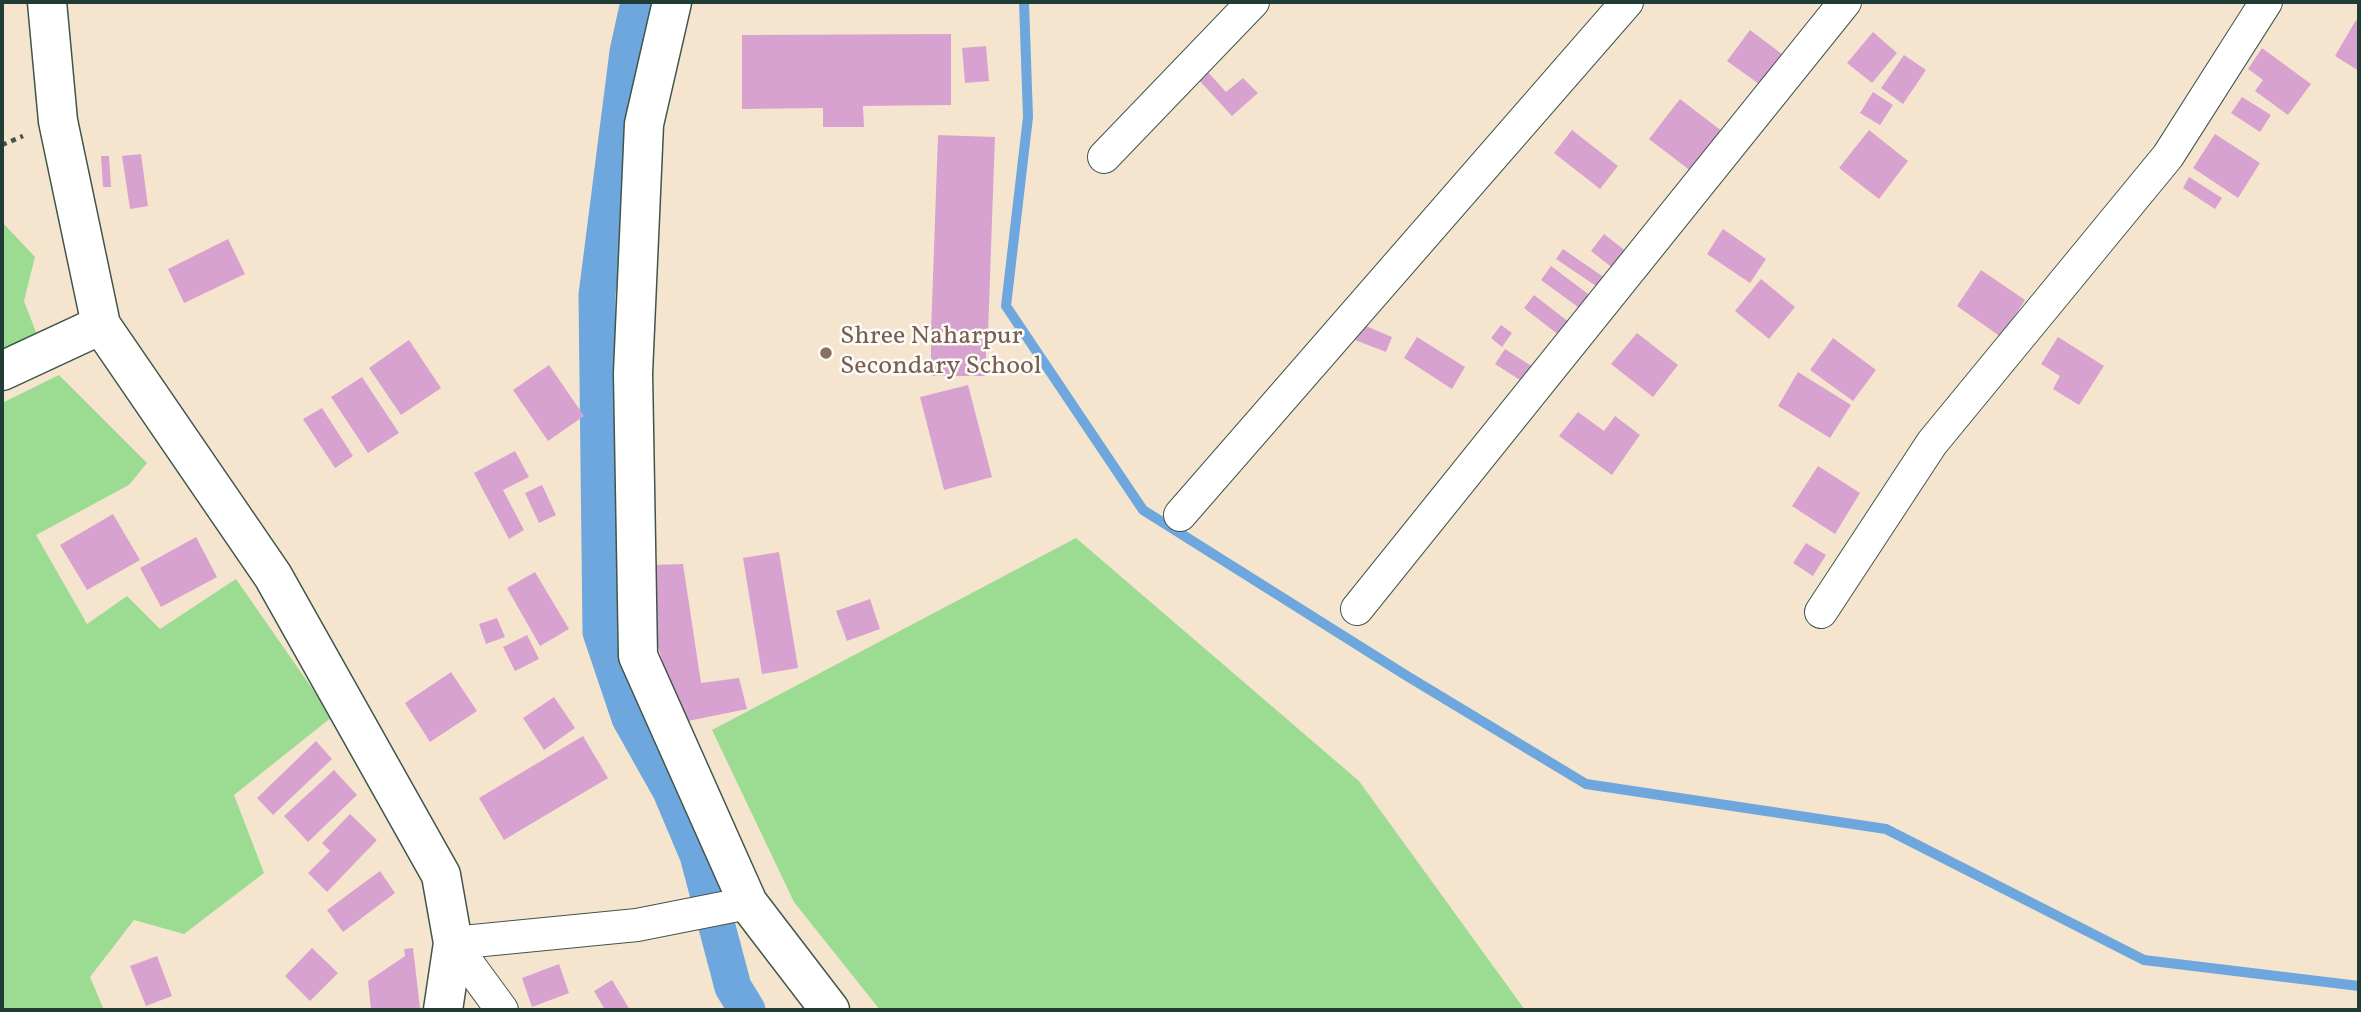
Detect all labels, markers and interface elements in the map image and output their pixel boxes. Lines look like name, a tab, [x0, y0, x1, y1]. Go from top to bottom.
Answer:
place label: Shree Naharpur Secondary School	[840, 322, 1041, 384]
marker: Shree Naharpur Secondary School	[818, 345, 834, 361]

